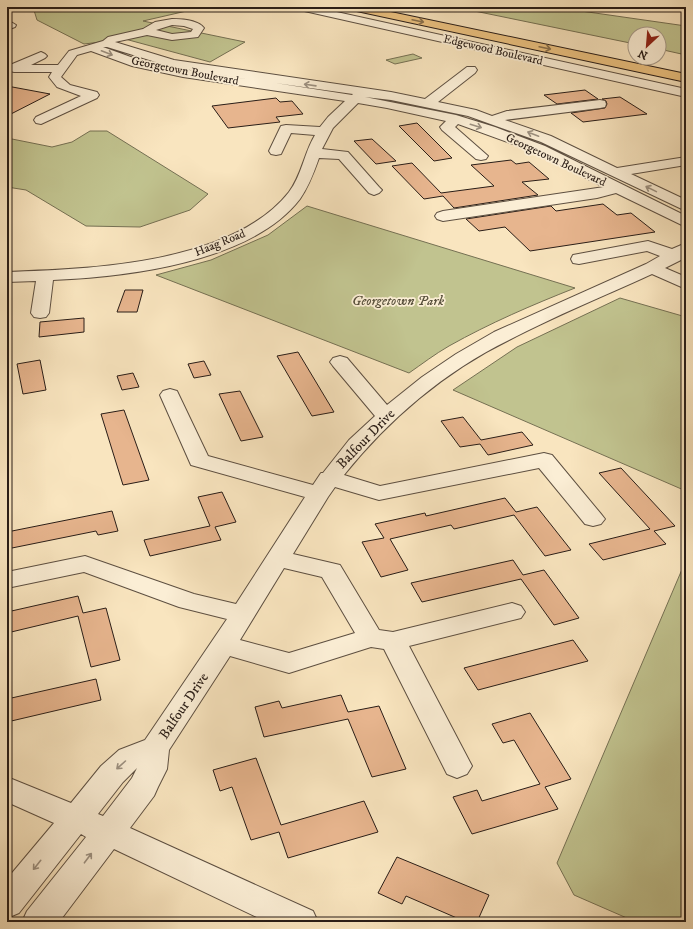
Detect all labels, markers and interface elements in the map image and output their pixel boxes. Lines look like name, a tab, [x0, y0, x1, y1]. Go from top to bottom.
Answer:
one-way arrow	[411, 18, 424, 26]
north arrow	[627, 26, 667, 66]
street label: Edgewood Boulevard	[442, 31, 544, 69]
one-way arrow	[538, 45, 551, 53]
text: N	[636, 46, 650, 62]
one-way arrow	[101, 50, 113, 58]
street label: Georgetown Boulevard	[130, 53, 240, 89]
one-way arrow	[304, 81, 317, 88]
one-way arrow	[470, 123, 483, 130]
one-way arrow	[528, 129, 540, 137]
street label: Georgetown Boulevard	[503, 130, 609, 190]
one-way arrow	[645, 185, 657, 192]
street label: Haag Road	[192, 226, 248, 260]
park label: Georgetown Park	[352, 292, 444, 310]
street label: Balfour Drive	[333, 405, 399, 473]
street label: Balfour Drive	[155, 669, 213, 743]
one-way arrow	[115, 761, 126, 770]
one-way arrow	[84, 852, 93, 863]
one-way arrow	[33, 860, 42, 871]

